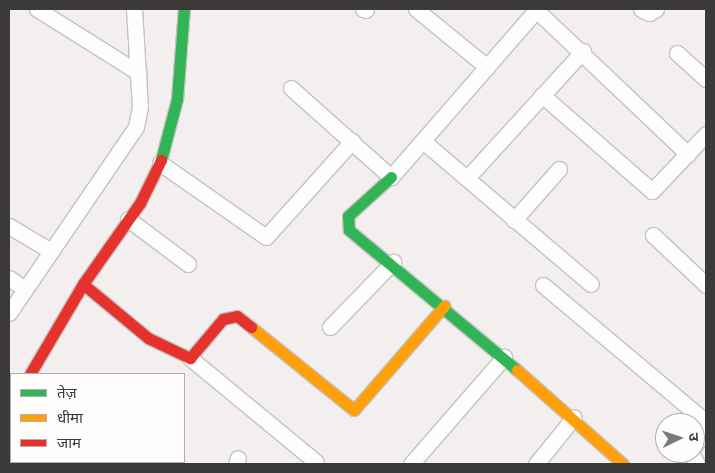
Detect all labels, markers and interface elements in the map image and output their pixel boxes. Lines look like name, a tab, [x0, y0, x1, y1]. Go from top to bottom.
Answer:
legend	[10, 373, 185, 463]
text: तेज़	[57, 382, 77, 403]
text: धीमा	[57, 407, 83, 428]
north arrow	[655, 413, 705, 463]
text: जाम	[57, 432, 81, 453]
text: उ	[685, 432, 703, 442]

